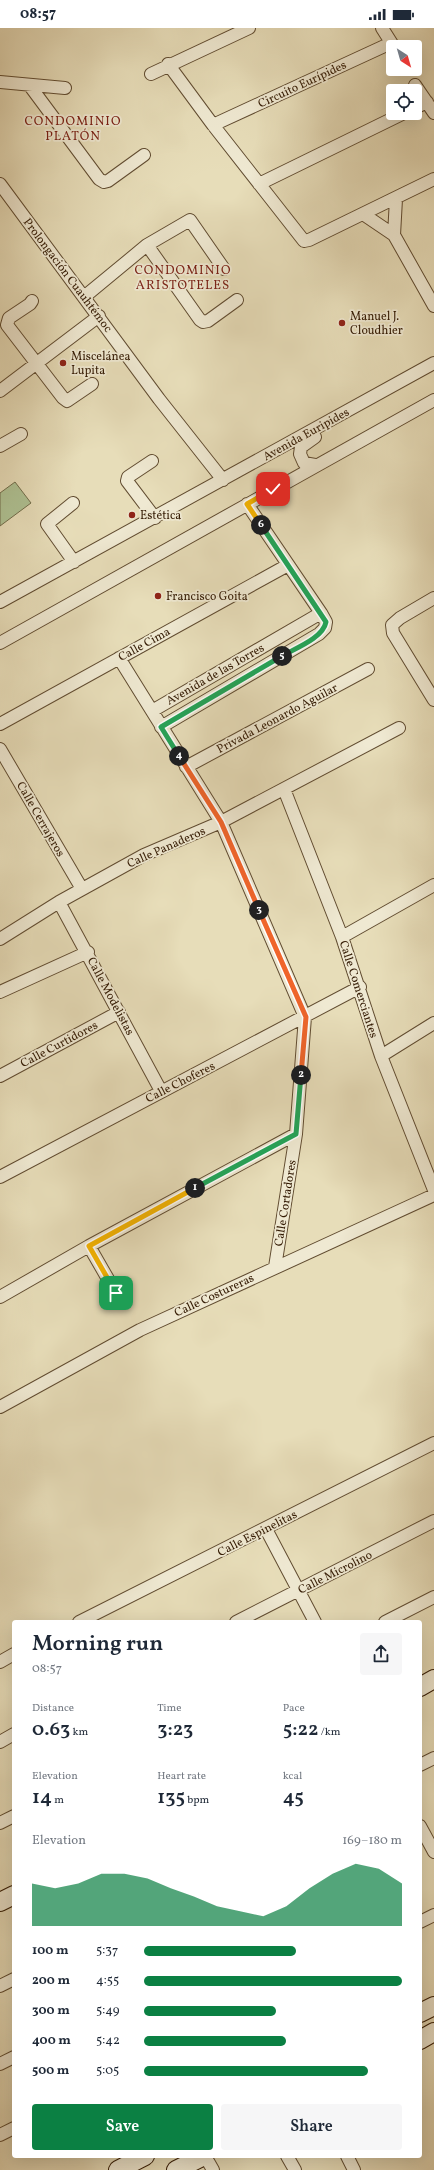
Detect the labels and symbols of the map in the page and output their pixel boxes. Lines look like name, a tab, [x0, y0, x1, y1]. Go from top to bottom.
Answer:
north arrow	[386, 40, 422, 76]
street label: Circuito Eurípides	[256, 57, 349, 112]
district label: CONDOMINIO PLATÓN	[25, 113, 121, 146]
street label: Prolongación Cuauhtémoc	[19, 215, 115, 336]
district label: CONDOMINIO ARISTOTELES	[135, 262, 231, 295]
place label: Manuel J. Cloudhier	[350, 309, 403, 339]
marker: Manuel J. Cloudhier	[337, 318, 347, 328]
place label: Miscelánea Lupita	[71, 349, 130, 379]
marker: Miscelánea Lupita	[58, 358, 68, 368]
street label: Avenida Euripides	[261, 405, 352, 465]
pin	[256, 472, 290, 506]
place label: Estética	[140, 508, 181, 524]
marker: Estética	[127, 510, 137, 520]
pin: 6	[251, 515, 271, 535]
place label: Francisco Goita	[166, 589, 248, 605]
marker: Francisco Goita	[153, 591, 163, 601]
street label: Calle Cima	[116, 624, 173, 666]
street label: Avenida de las Torres	[164, 640, 267, 709]
pin: 5	[272, 646, 292, 666]
street label: Privada Leonardo Aguilar	[214, 680, 341, 758]
pin: 4	[169, 746, 189, 766]
street label: Calle Cerrajeros	[12, 779, 68, 860]
street label: Calle Panaderos	[125, 823, 208, 872]
pin: 3	[249, 900, 269, 920]
street label: Calle Comerciantes	[335, 938, 381, 1040]
street label: Calle Modelistas	[83, 955, 137, 1038]
street label: Calle Curtidores	[18, 1018, 101, 1072]
street label: Calle Choferes	[143, 1058, 218, 1107]
pin: 2	[291, 1065, 311, 1085]
street label: Calle Cortadores	[271, 1159, 301, 1248]
pin: 1	[185, 1178, 205, 1198]
street label: Calle Costureras	[172, 1270, 257, 1321]
pin	[99, 1276, 133, 1310]
street label: Calle Espinelitas	[215, 1507, 300, 1561]
street label: Calle Microlino	[296, 1547, 375, 1598]

